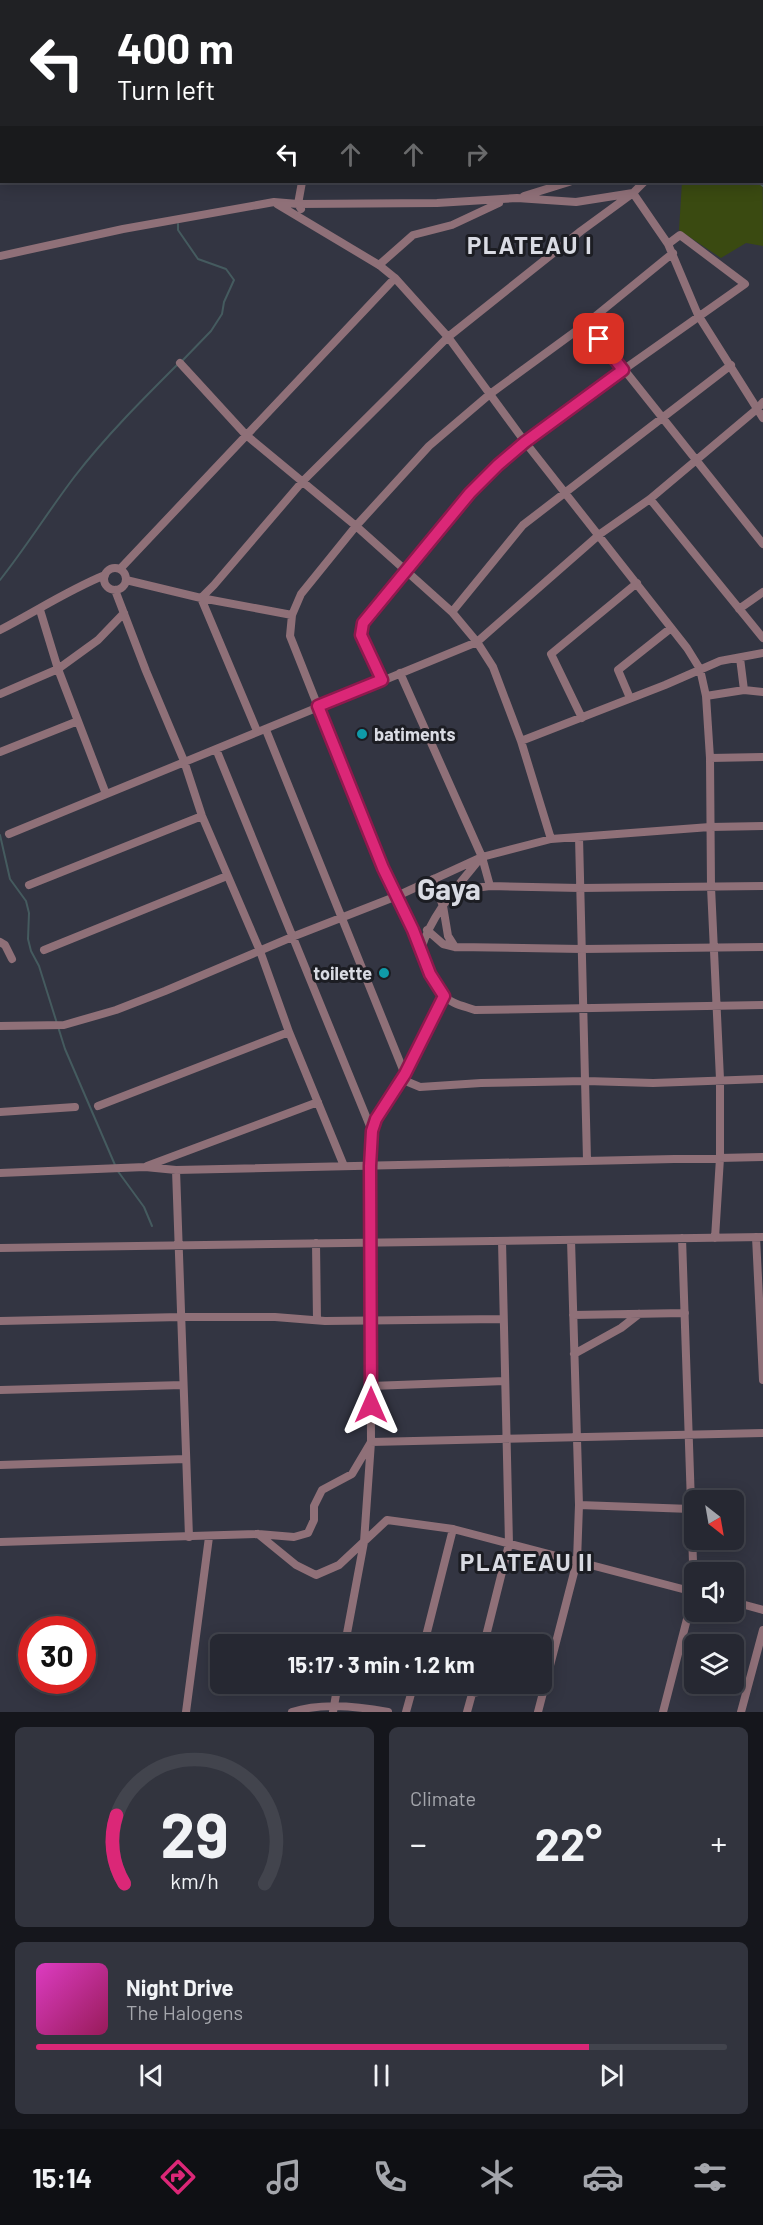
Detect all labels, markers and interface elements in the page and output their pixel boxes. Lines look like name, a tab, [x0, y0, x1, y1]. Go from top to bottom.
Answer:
text: 400 m	[117, 22, 234, 72]
icon: left	[18, 24, 96, 102]
text: Turn left	[117, 73, 215, 105]
icon: left	[271, 138, 304, 171]
icon: ahead	[334, 138, 367, 171]
icon: ahead	[397, 138, 430, 171]
icon: right	[460, 138, 493, 171]
district label: PLATEAU I	[467, 230, 593, 259]
pin	[573, 313, 624, 364]
icon: arrive	[582, 322, 615, 355]
place label: batiments	[374, 723, 455, 745]
marker: batiments	[355, 727, 369, 741]
district label: Gaya	[417, 870, 481, 906]
place label: toilette	[313, 962, 372, 984]
marker: toilette	[377, 966, 391, 980]
position arrow	[339, 1373, 403, 1437]
north arrow	[684, 1490, 744, 1550]
map controls	[684, 1490, 744, 1694]
district label: PLATEAU II	[460, 1547, 594, 1576]
button: sound	[684, 1562, 744, 1622]
speed limit sign: 30	[18, 1616, 96, 1694]
button: layers	[684, 1634, 744, 1694]
text: 15:17 · 3 min · 1.2 km	[287, 1651, 475, 1677]
text: Climate	[410, 1786, 476, 1810]
text: 29	[160, 1796, 229, 1870]
text: 22°	[535, 1816, 602, 1870]
text: −	[410, 1823, 427, 1863]
text: +	[710, 1823, 727, 1863]
text: km/h	[170, 1868, 219, 1893]
text: Night Drive	[126, 1974, 234, 2000]
text: The Halogens	[126, 2000, 243, 2024]
icon: previous	[135, 2059, 168, 2092]
icon: pause	[365, 2059, 398, 2092]
icon: next	[595, 2059, 628, 2092]
icon: directions	[157, 2156, 199, 2198]
icon: music	[263, 2156, 305, 2198]
icon: phone	[369, 2156, 411, 2198]
icon: climate	[476, 2156, 518, 2198]
icon: car	[582, 2156, 624, 2198]
icon: filters	[689, 2156, 731, 2198]
text: 15:14	[32, 2161, 92, 2193]

